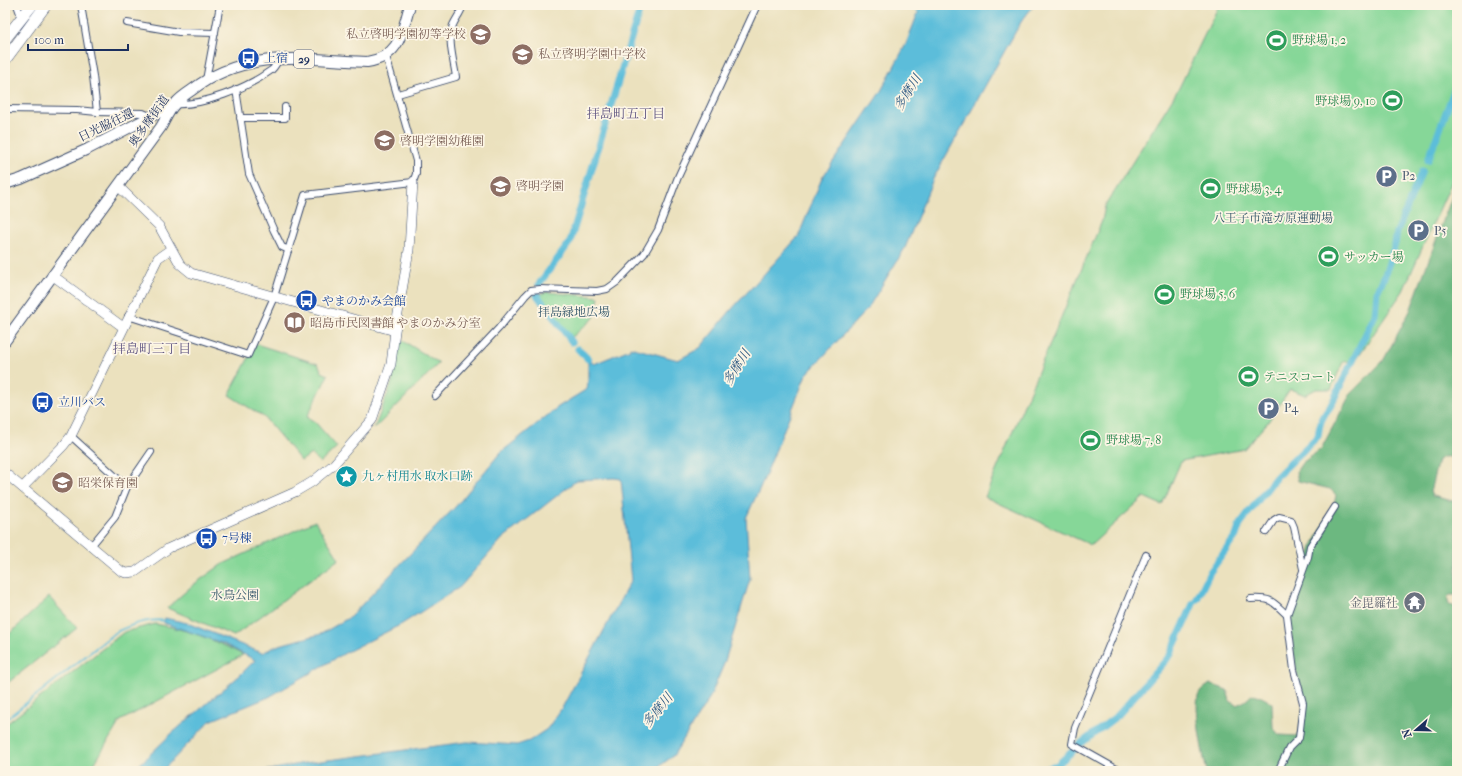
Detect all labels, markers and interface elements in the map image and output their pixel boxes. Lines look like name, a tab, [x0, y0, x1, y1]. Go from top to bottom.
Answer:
school or university icon: 私立啓明学園初等学校	[468, 21, 494, 47]
scale bar	[28, 26, 128, 52]
place label: 私立啓明学園初等学校	[346, 27, 466, 41]
sports icon: 野球場 1, 2	[1264, 27, 1290, 53]
text: 100 m	[34, 33, 64, 47]
place label: 野球場 1, 2	[1292, 33, 1346, 47]
school or university icon: 私立啓明学園中学校	[510, 41, 536, 67]
bus stop icon: 上宿	[236, 45, 262, 71]
place label: 私立啓明学園中学校	[538, 47, 646, 61]
road number: 29	[294, 50, 314, 68]
place label: 上宿	[264, 51, 288, 65]
water label: 多摩川	[891, 70, 925, 113]
sports icon: 野球場 9, 10	[1379, 88, 1405, 114]
street label: 奥多摩街道	[126, 92, 172, 150]
place label: 野球場 9, 10	[1315, 94, 1376, 108]
street label: 日光脇往還	[76, 106, 136, 144]
district label: 拝島町五丁目	[587, 106, 665, 121]
school or university icon: 啓明学園幼稚園	[371, 128, 397, 154]
place label: 啓明学園幼稚園	[400, 134, 484, 148]
parking icon: P2	[1373, 163, 1399, 189]
place label: P2	[1402, 169, 1415, 183]
school or university icon: 啓明学園	[487, 173, 513, 199]
sports icon: 野球場 3, 4	[1198, 176, 1224, 202]
place label: 啓明学園	[516, 179, 564, 193]
place label: 野球場 3, 4	[1226, 182, 1283, 196]
park label: 八王子市滝ガ原運動場	[1213, 211, 1333, 225]
parking icon: P5	[1405, 218, 1431, 244]
place label: P5	[1434, 224, 1446, 238]
sports icon: サッカー場	[1316, 244, 1342, 270]
place label: サッカー場	[1344, 250, 1404, 264]
sports icon: 野球場 5, 6	[1152, 281, 1178, 307]
place label: 野球場 5, 6	[1180, 287, 1236, 301]
bus stop icon: やまのかみ会館	[293, 288, 319, 314]
place label: やまのかみ会館	[322, 294, 406, 308]
park label: 拝島緑地広場	[538, 305, 610, 319]
library icon: 昭島市民図書館 やまのかみ分室	[281, 310, 307, 336]
place label: 昭島市民図書館 やまのかみ分室	[310, 316, 481, 330]
district label: 拝島町三丁目	[113, 341, 191, 356]
water label: 多摩川	[720, 345, 754, 388]
sports icon: テニスコート	[1236, 364, 1262, 390]
place label: テニスコート	[1264, 370, 1336, 384]
bus stop icon: 立川バス	[29, 389, 55, 415]
place label: 立川バス	[58, 395, 106, 409]
parking icon: P4	[1256, 395, 1282, 421]
place label: P4	[1284, 401, 1299, 415]
sports icon: 野球場 7, 8	[1078, 427, 1104, 453]
place label: 野球場 7, 8	[1106, 433, 1161, 447]
place icon: 九ヶ村用水 取水口跡	[333, 463, 359, 489]
place label: 九ヶ村用水 取水口跡	[362, 469, 473, 483]
school or university icon: 昭栄保育園	[49, 470, 75, 496]
place label: 昭栄保育園	[78, 476, 138, 490]
bus stop icon: 7号棟	[193, 525, 219, 551]
place label: 7号棟	[222, 531, 252, 545]
park label: 水鳥公園	[211, 588, 259, 602]
temple icon: 金毘羅社	[1401, 590, 1427, 616]
place label: 金毘羅社	[1350, 596, 1398, 610]
water label: 多摩川	[639, 689, 677, 730]
north arrow	[1396, 710, 1436, 750]
text: N	[1399, 726, 1415, 739]

